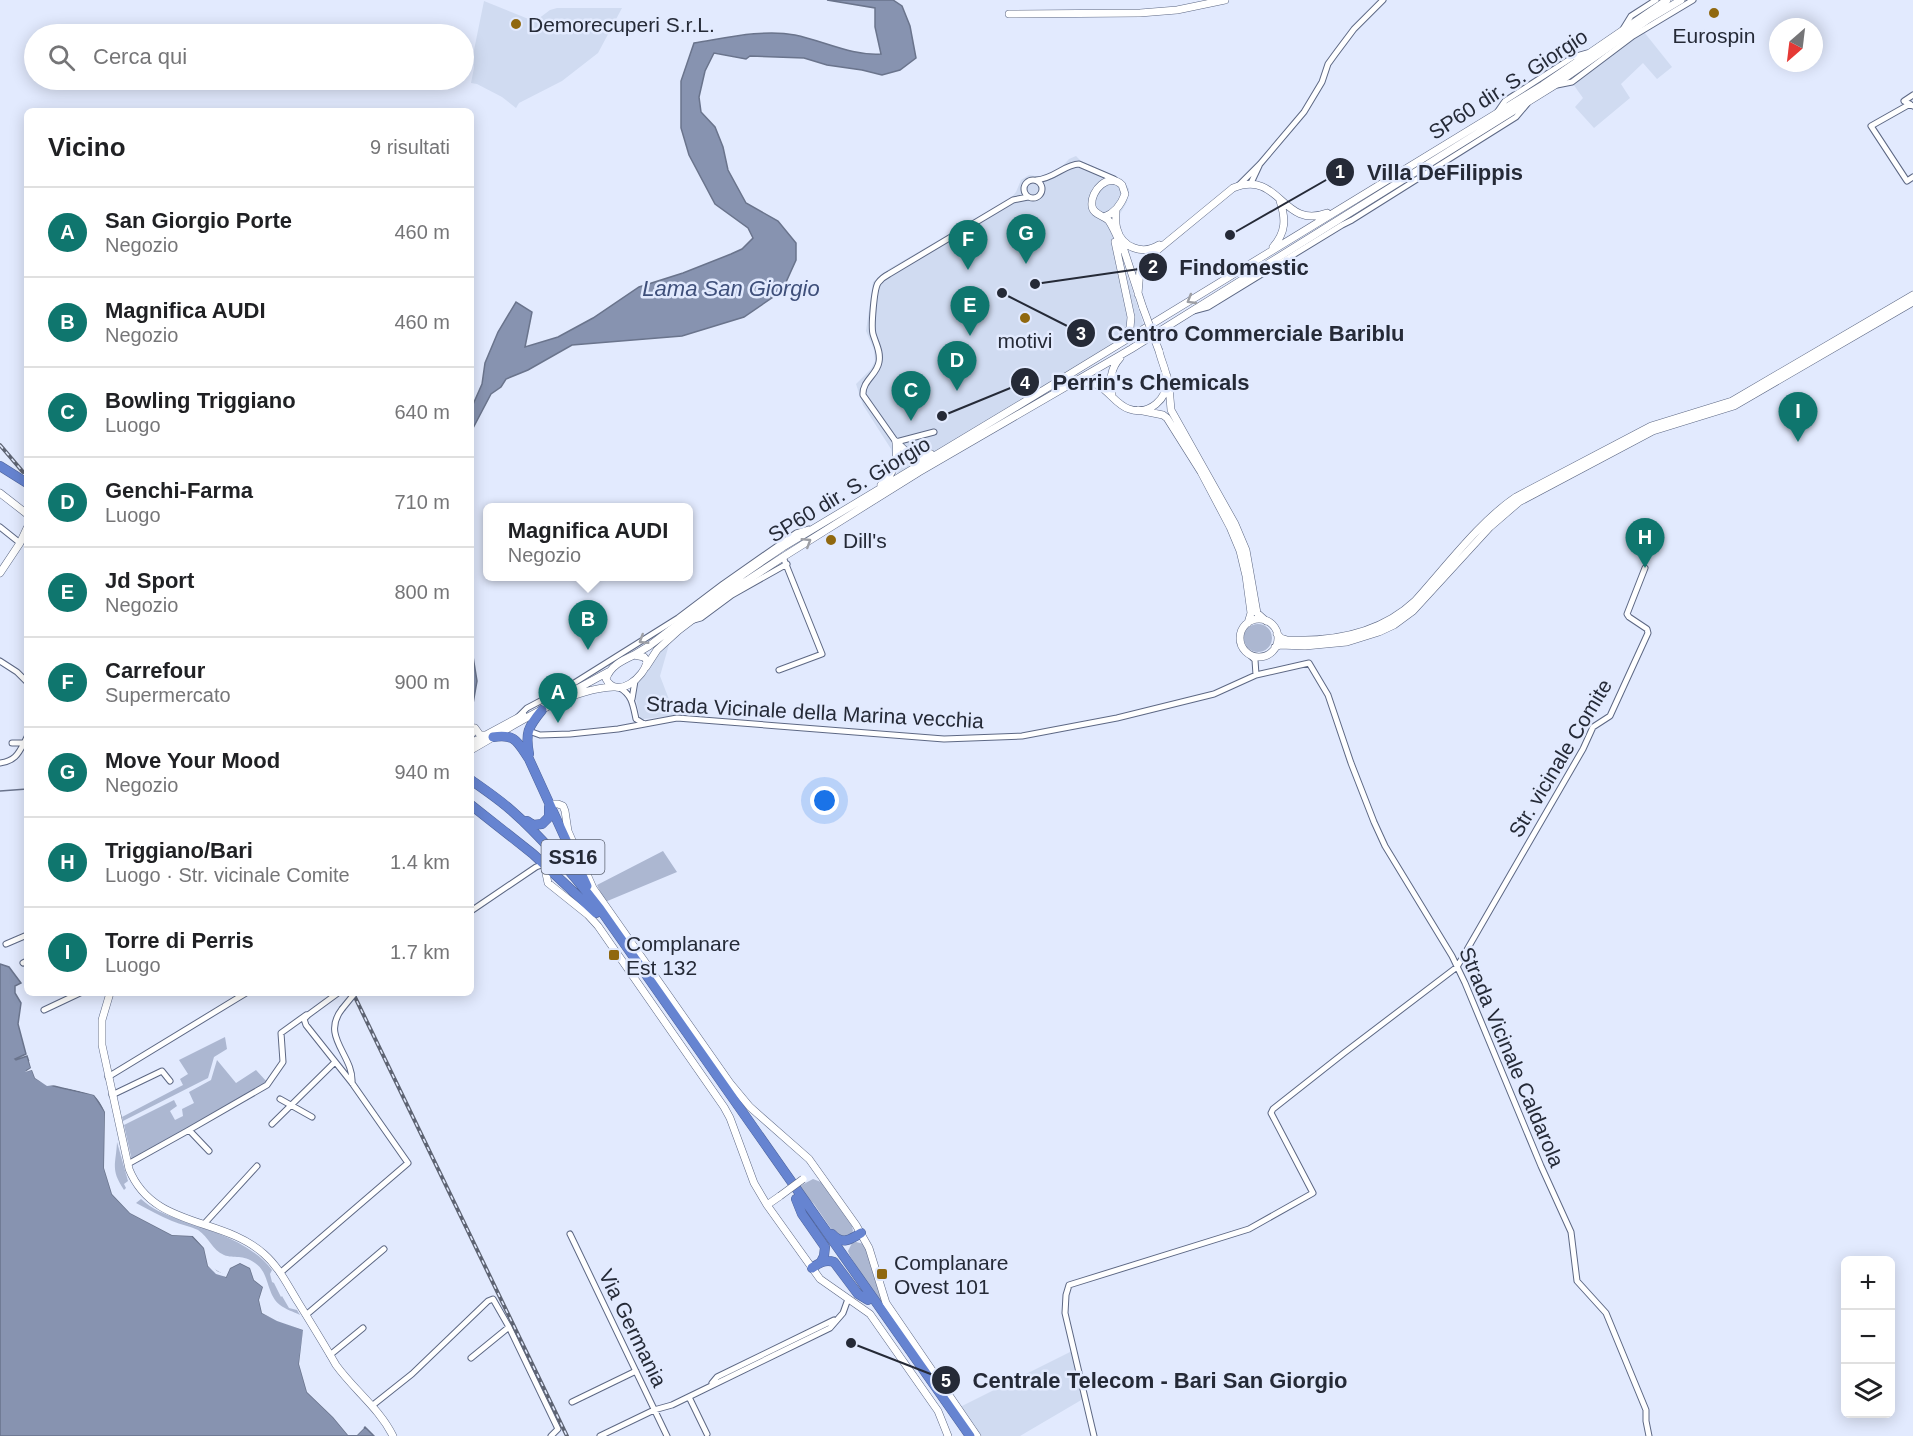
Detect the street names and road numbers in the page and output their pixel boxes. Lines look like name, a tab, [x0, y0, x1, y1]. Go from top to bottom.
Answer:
street label: SP60 dir. S. Giorgio	[1424, 24, 1592, 144]
street label: SP60 dir. S. Giorgio	[764, 432, 934, 546]
street label: Str. vicinale Comite	[1504, 675, 1616, 841]
street label: Strada Vicinale della Marina vecchia	[646, 692, 985, 732]
road number: SS16	[542, 840, 604, 874]
street label: Strada Vicinale Caldarola	[1455, 944, 1569, 1171]
street label: Via Germania	[595, 1265, 672, 1391]

